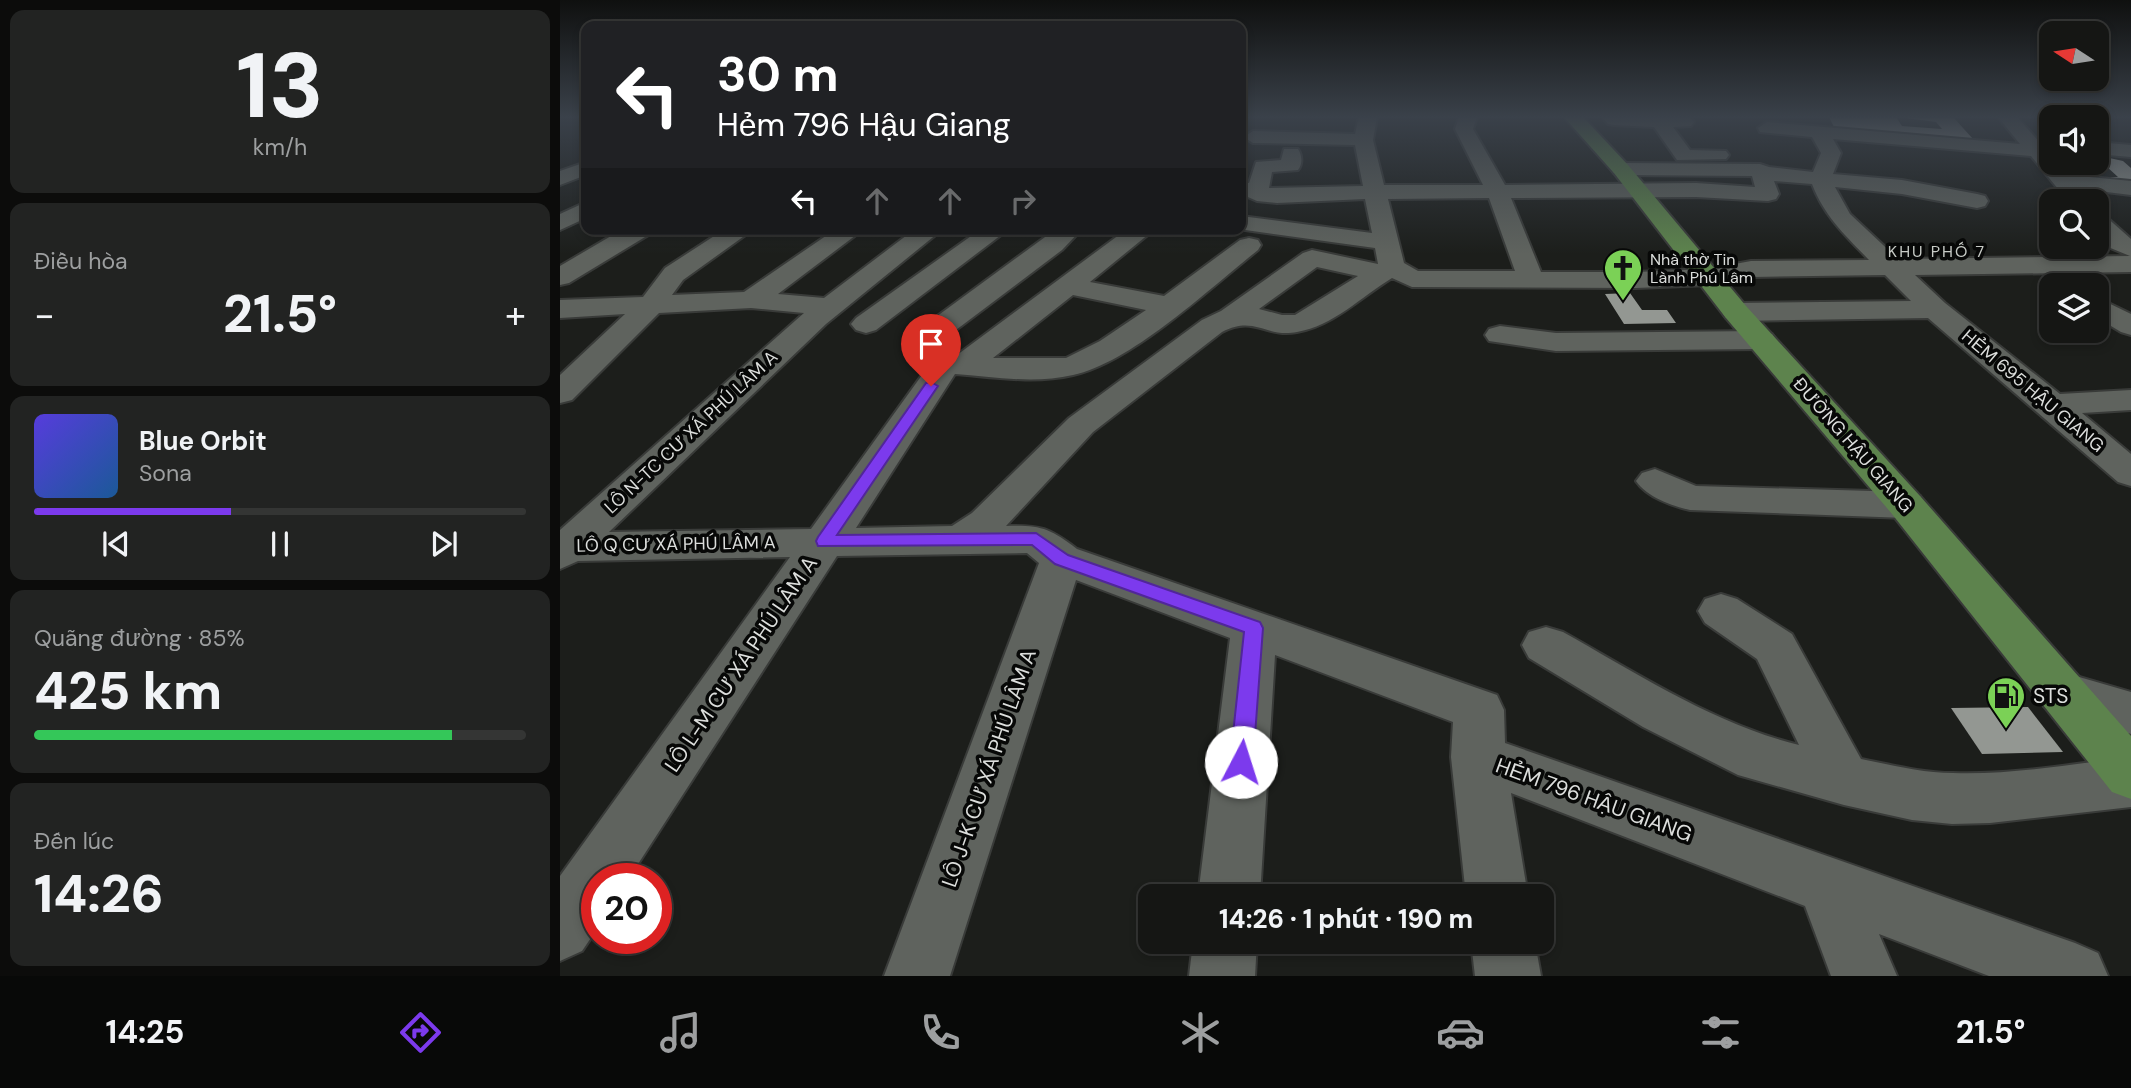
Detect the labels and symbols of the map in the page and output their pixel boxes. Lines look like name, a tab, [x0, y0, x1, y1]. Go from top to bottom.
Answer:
north arrow	[2039, 21, 2109, 91]
district label: KHU PHỐ 7	[1888, 241, 1986, 262]
church icon: Nhà thờ Tin Lành Phú Lâm	[1602, 247, 1644, 302]
place label: Nhà thờ Tin Lành Phú Lâm	[1650, 249, 1753, 288]
pin	[901, 314, 961, 386]
street label: HẺM 695 HẬU GIANG	[1957, 324, 2109, 458]
street label: LÔ N-TC CƯ XÁ PHÚ LÂM A	[599, 345, 783, 519]
street label: ĐƯỜNG HẬU GIANG	[1788, 373, 1918, 517]
street label: LÔ Q CƯ XÁ PHÚ LÂM A	[576, 530, 776, 558]
street label: LÔ L-M CƯ XÁ PHÚ LÂM A	[658, 551, 824, 777]
street label: LÔ J-K CƯ XÁ PHÚ LÂM A	[935, 645, 1043, 891]
fuel station icon: STS	[1985, 675, 2027, 730]
place label: STS	[2033, 682, 2068, 710]
position arrow	[1204, 725, 1278, 799]
street label: HẺM 796 HẬU GIANG	[1492, 751, 1696, 849]
speed limit sign: 20	[581, 863, 672, 954]

